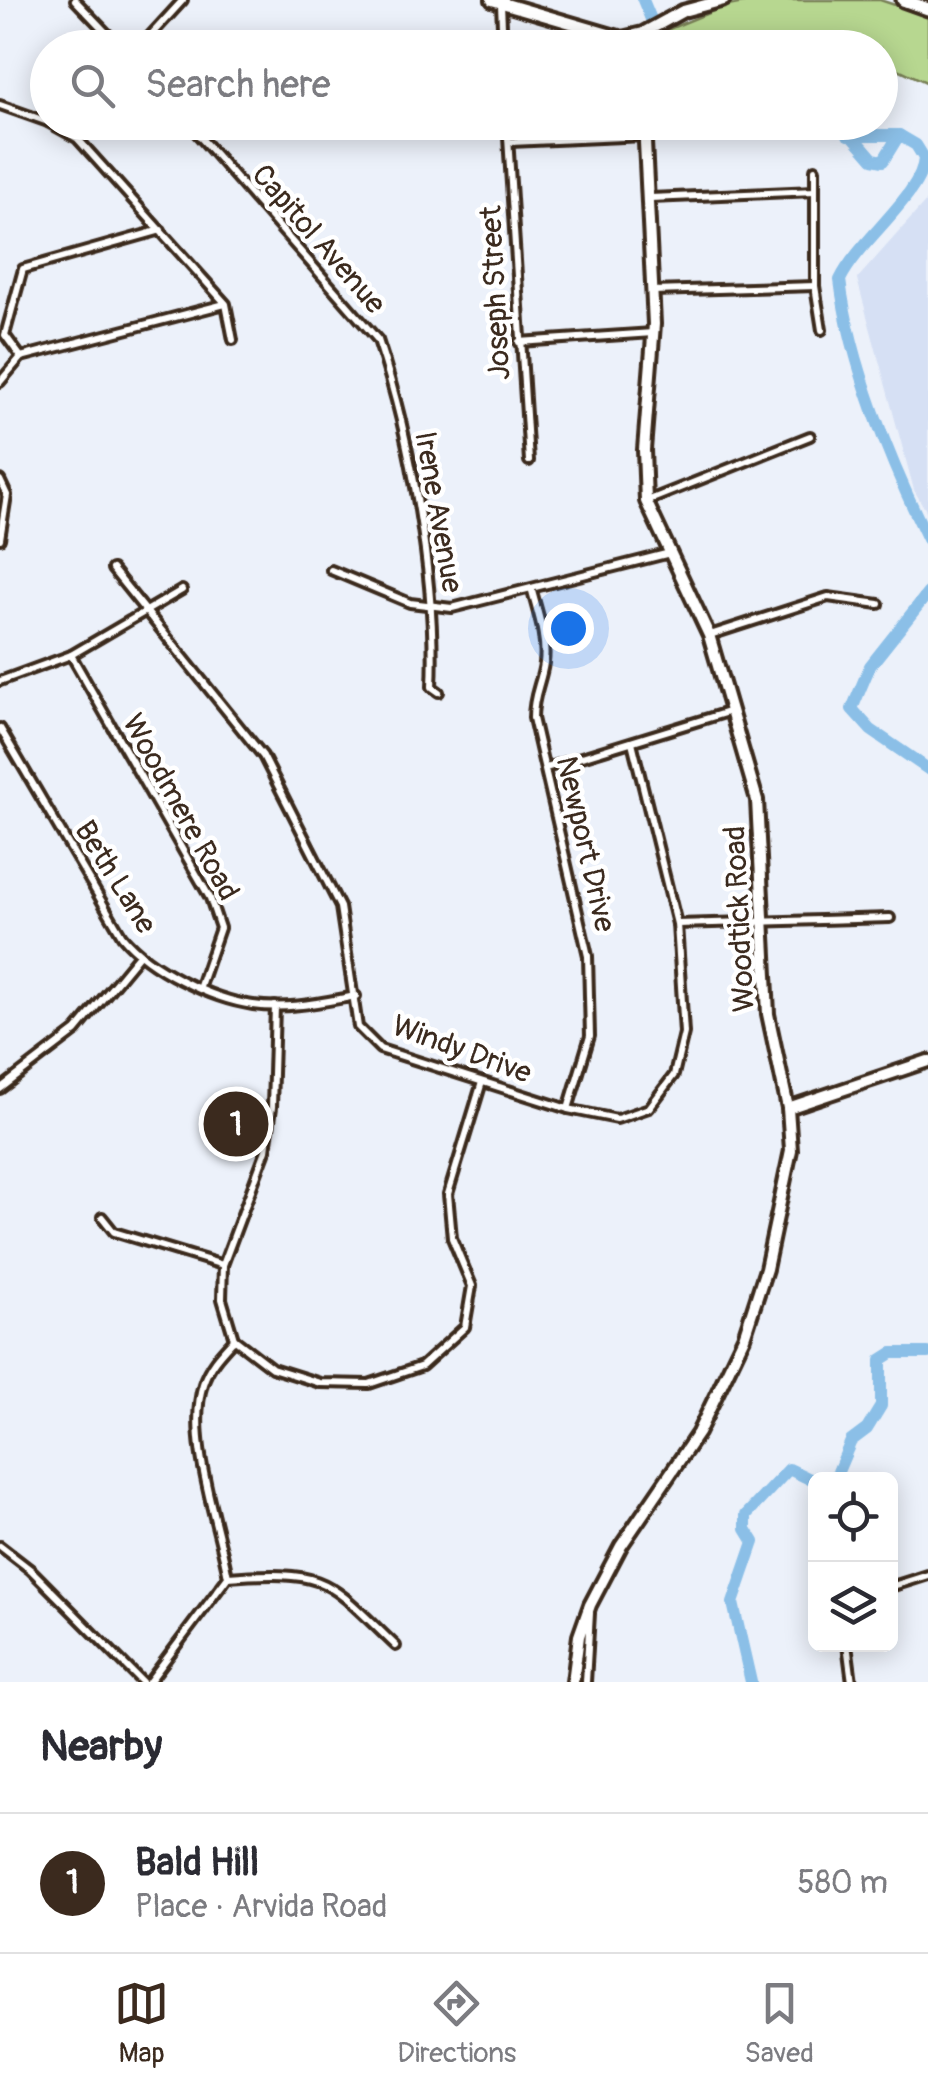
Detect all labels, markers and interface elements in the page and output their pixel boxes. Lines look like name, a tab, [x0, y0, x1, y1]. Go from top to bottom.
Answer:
search box	[30, 30, 898, 140]
icon: search	[65, 58, 120, 113]
text: Search here	[145, 61, 331, 109]
street label: Capitol Avenue	[244, 157, 394, 322]
street label: Joseph Street	[472, 204, 519, 381]
street label: Irene Avenue	[406, 428, 471, 596]
your location	[543, 603, 594, 654]
street label: Woodmere Road	[114, 708, 247, 907]
street label: Newport Drive	[547, 753, 624, 936]
street label: Beth Lane	[66, 814, 165, 941]
street label: Woodtick Road	[716, 825, 763, 1013]
street label: Windy Drive	[387, 1007, 537, 1092]
pin: 1	[204, 1086, 268, 1162]
map controls	[808, 1472, 898, 1652]
button: locate	[808, 1472, 898, 1562]
button: layers	[808, 1562, 898, 1652]
text: Nearby	[40, 1721, 162, 1773]
text: Bald Hill	[135, 1839, 259, 1887]
text: 1	[66, 1863, 79, 1903]
text: 580 m	[797, 1863, 888, 1903]
text: Place · Arvida Road	[135, 1887, 387, 1927]
tab: Map	[114, 1976, 169, 2071]
tab: Directions	[397, 1976, 516, 2071]
tab: Saved	[744, 1976, 814, 2071]

